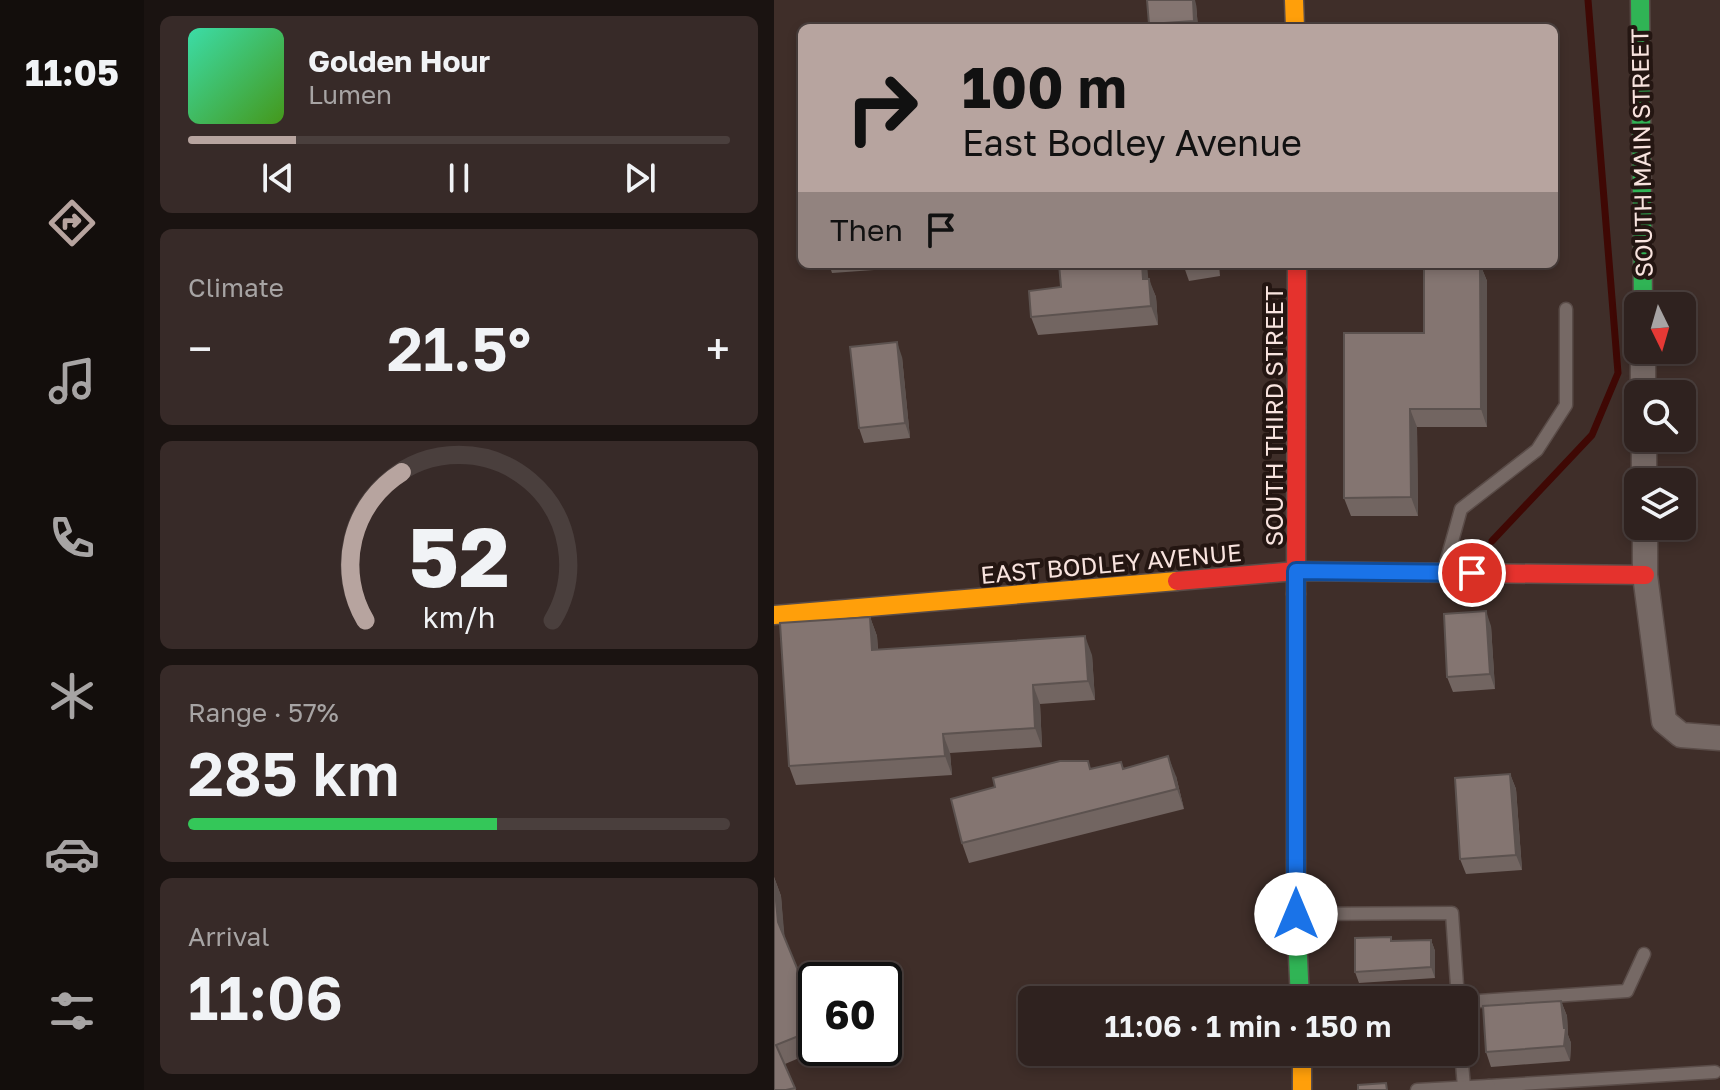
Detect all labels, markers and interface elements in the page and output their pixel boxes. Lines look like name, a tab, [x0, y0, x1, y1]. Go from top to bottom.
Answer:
street label: SOUTH MAIN STREET	[1624, 28, 1658, 278]
text: Golden Hour	[308, 43, 490, 79]
text: 11:05	[25, 51, 119, 94]
text: 100 m	[962, 53, 1127, 120]
icon: right	[830, 56, 934, 160]
text: Lumen	[308, 79, 392, 110]
text: East Bodley Avenue	[962, 121, 1302, 164]
icon: previous	[256, 156, 300, 200]
icon: pause	[437, 156, 481, 200]
icon: next	[618, 156, 662, 200]
icon: directions	[44, 195, 100, 251]
icon: arrive	[919, 208, 963, 252]
text: Then	[830, 212, 903, 248]
text: Climate	[188, 272, 284, 303]
street label: SOUTH THIRD STREET	[1259, 286, 1288, 546]
north arrow	[1624, 292, 1696, 364]
map controls	[1624, 292, 1696, 540]
text: 21.5°	[387, 312, 531, 384]
text: −	[188, 322, 212, 375]
text: +	[706, 322, 730, 375]
icon: music	[44, 353, 100, 409]
button: search	[1624, 380, 1696, 452]
button: layers	[1624, 468, 1696, 540]
text: 52	[408, 505, 510, 605]
icon: phone	[44, 510, 100, 566]
street label: EAST BODLEY AVENUE	[979, 537, 1243, 589]
pin	[1438, 539, 1506, 607]
icon: arrive	[1450, 551, 1494, 595]
text: km/h	[423, 600, 495, 634]
icon: climate	[44, 668, 100, 724]
text: Range · 57%	[188, 697, 339, 728]
text: 285 km	[188, 737, 400, 809]
icon: car	[44, 826, 100, 882]
position arrow	[1254, 872, 1338, 956]
text: Arrival	[188, 921, 269, 952]
text: 11:06	[188, 961, 343, 1033]
speed limit sign: 60	[798, 962, 902, 1066]
icon: filters	[44, 983, 100, 1039]
text: 11:06 · 1 min · 150 m	[1104, 1008, 1392, 1044]

